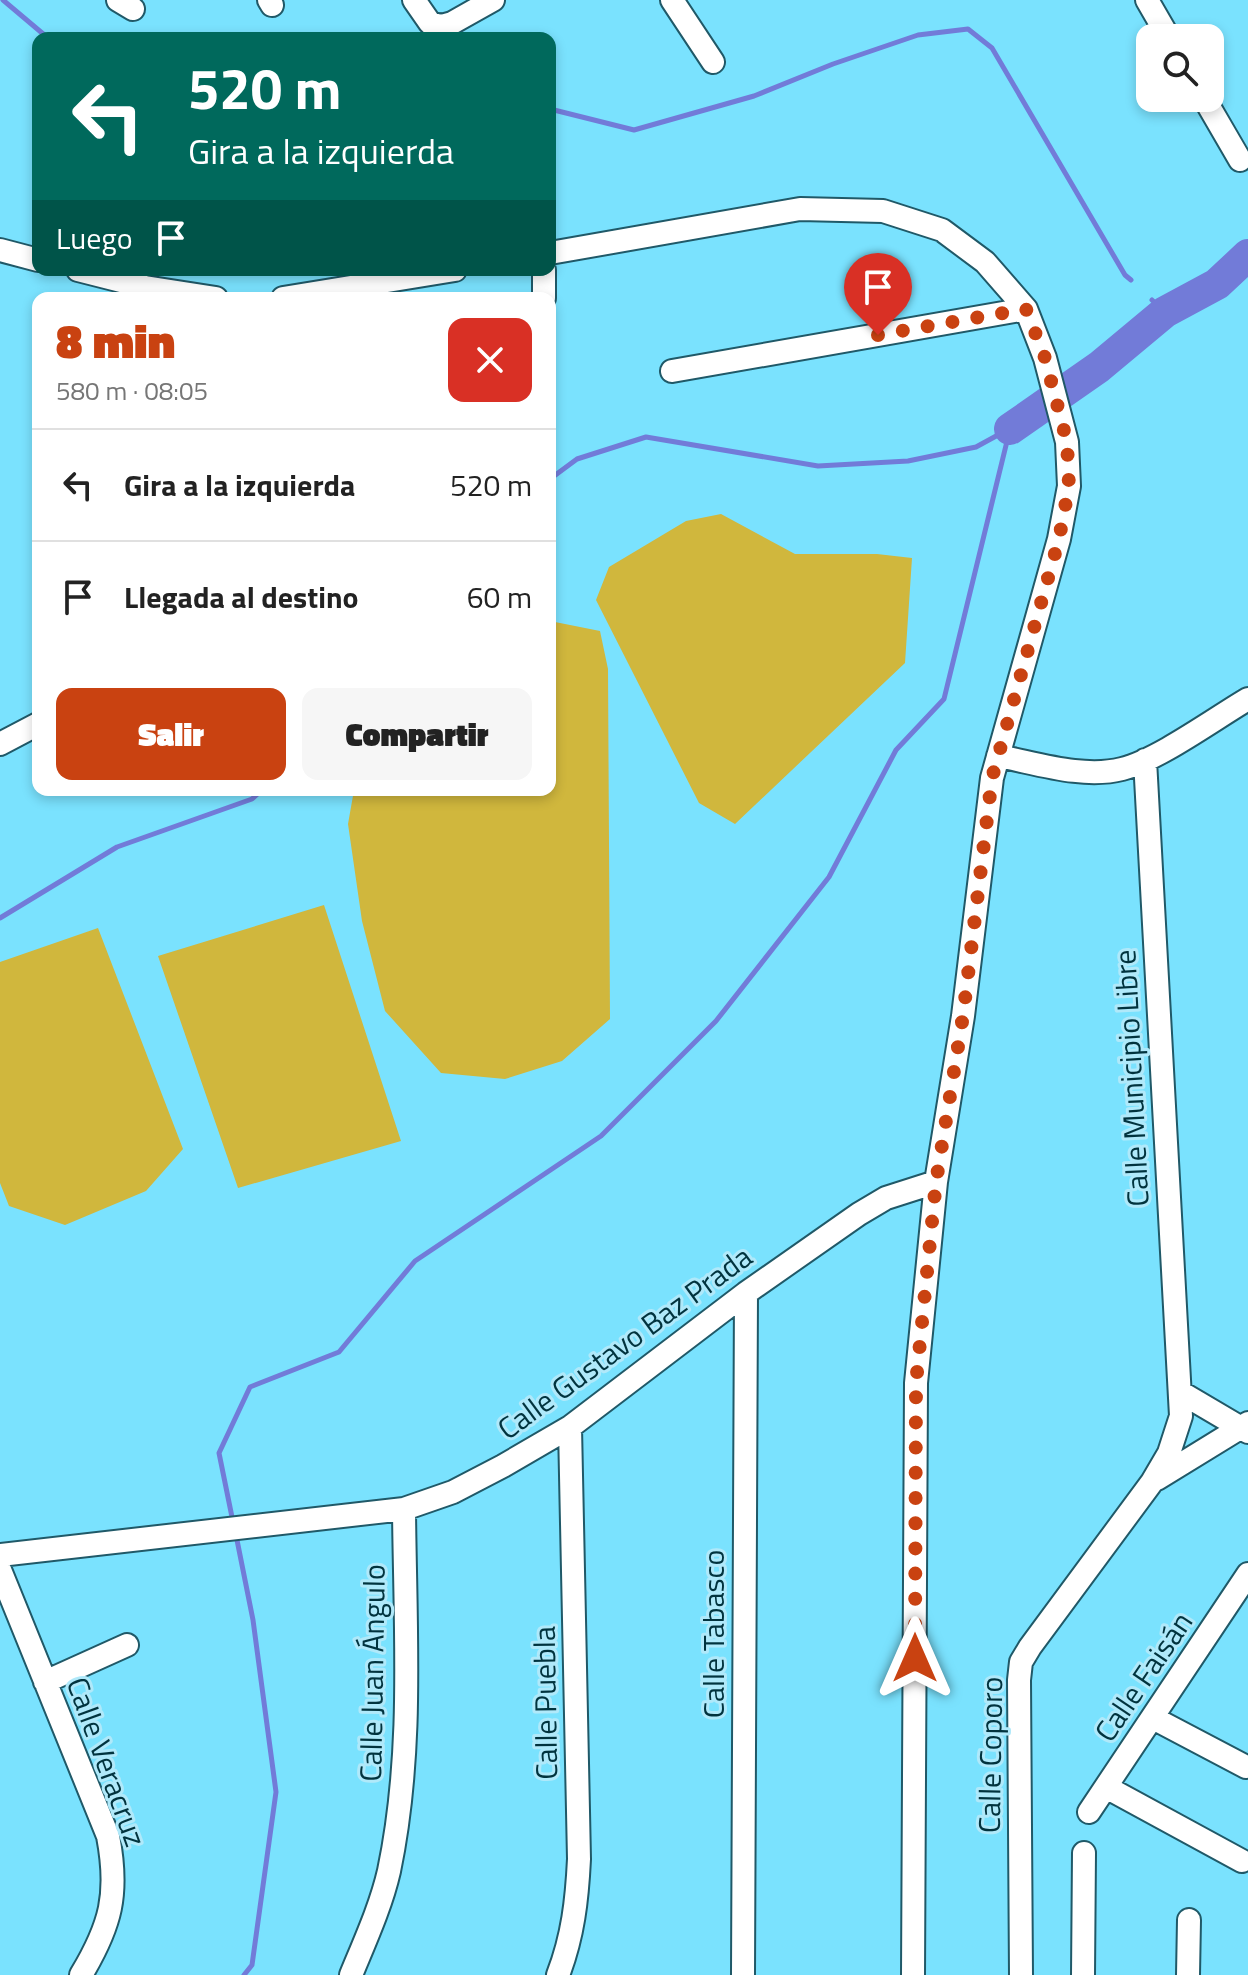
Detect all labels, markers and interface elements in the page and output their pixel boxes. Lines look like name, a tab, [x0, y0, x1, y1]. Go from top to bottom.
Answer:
map controls	[1136, 24, 1224, 112]
button: search	[1136, 24, 1224, 112]
text: 520 m	[188, 46, 341, 131]
icon: left	[56, 64, 160, 168]
text: Gira a la izquierda	[188, 123, 454, 178]
text: Luego	[56, 215, 133, 261]
icon: arrive	[149, 216, 193, 260]
pin	[844, 253, 912, 335]
icon: arrive	[856, 265, 900, 309]
text: 8 min	[56, 304, 175, 377]
button: close	[448, 318, 532, 402]
text: 580 m · 08:05	[56, 371, 208, 410]
text: Gira a la izquierda	[124, 462, 355, 508]
text: 520 m	[450, 462, 532, 508]
icon: left	[56, 463, 100, 507]
text: Llegada al destino	[124, 574, 358, 620]
text: 60 m	[467, 574, 532, 620]
icon: arrive	[56, 575, 100, 619]
button: Salir	[56, 688, 286, 780]
button: Compartir	[302, 688, 532, 780]
street label: Calle Municipio Libre	[1101, 948, 1161, 1208]
street label: Calle Gustavo Baz Prada	[487, 1234, 761, 1450]
street label: Calle Tabasco	[690, 1550, 736, 1718]
street label: Calle Juan Ángulo	[347, 1564, 397, 1782]
street label: Calle Faisán	[1083, 1602, 1204, 1751]
position arrow	[873, 1616, 957, 1700]
street label: Calle Puebla	[521, 1626, 569, 1780]
street label: Calle Veracruz	[55, 1671, 159, 1853]
street label: Calle Coporo	[966, 1676, 1014, 1834]

